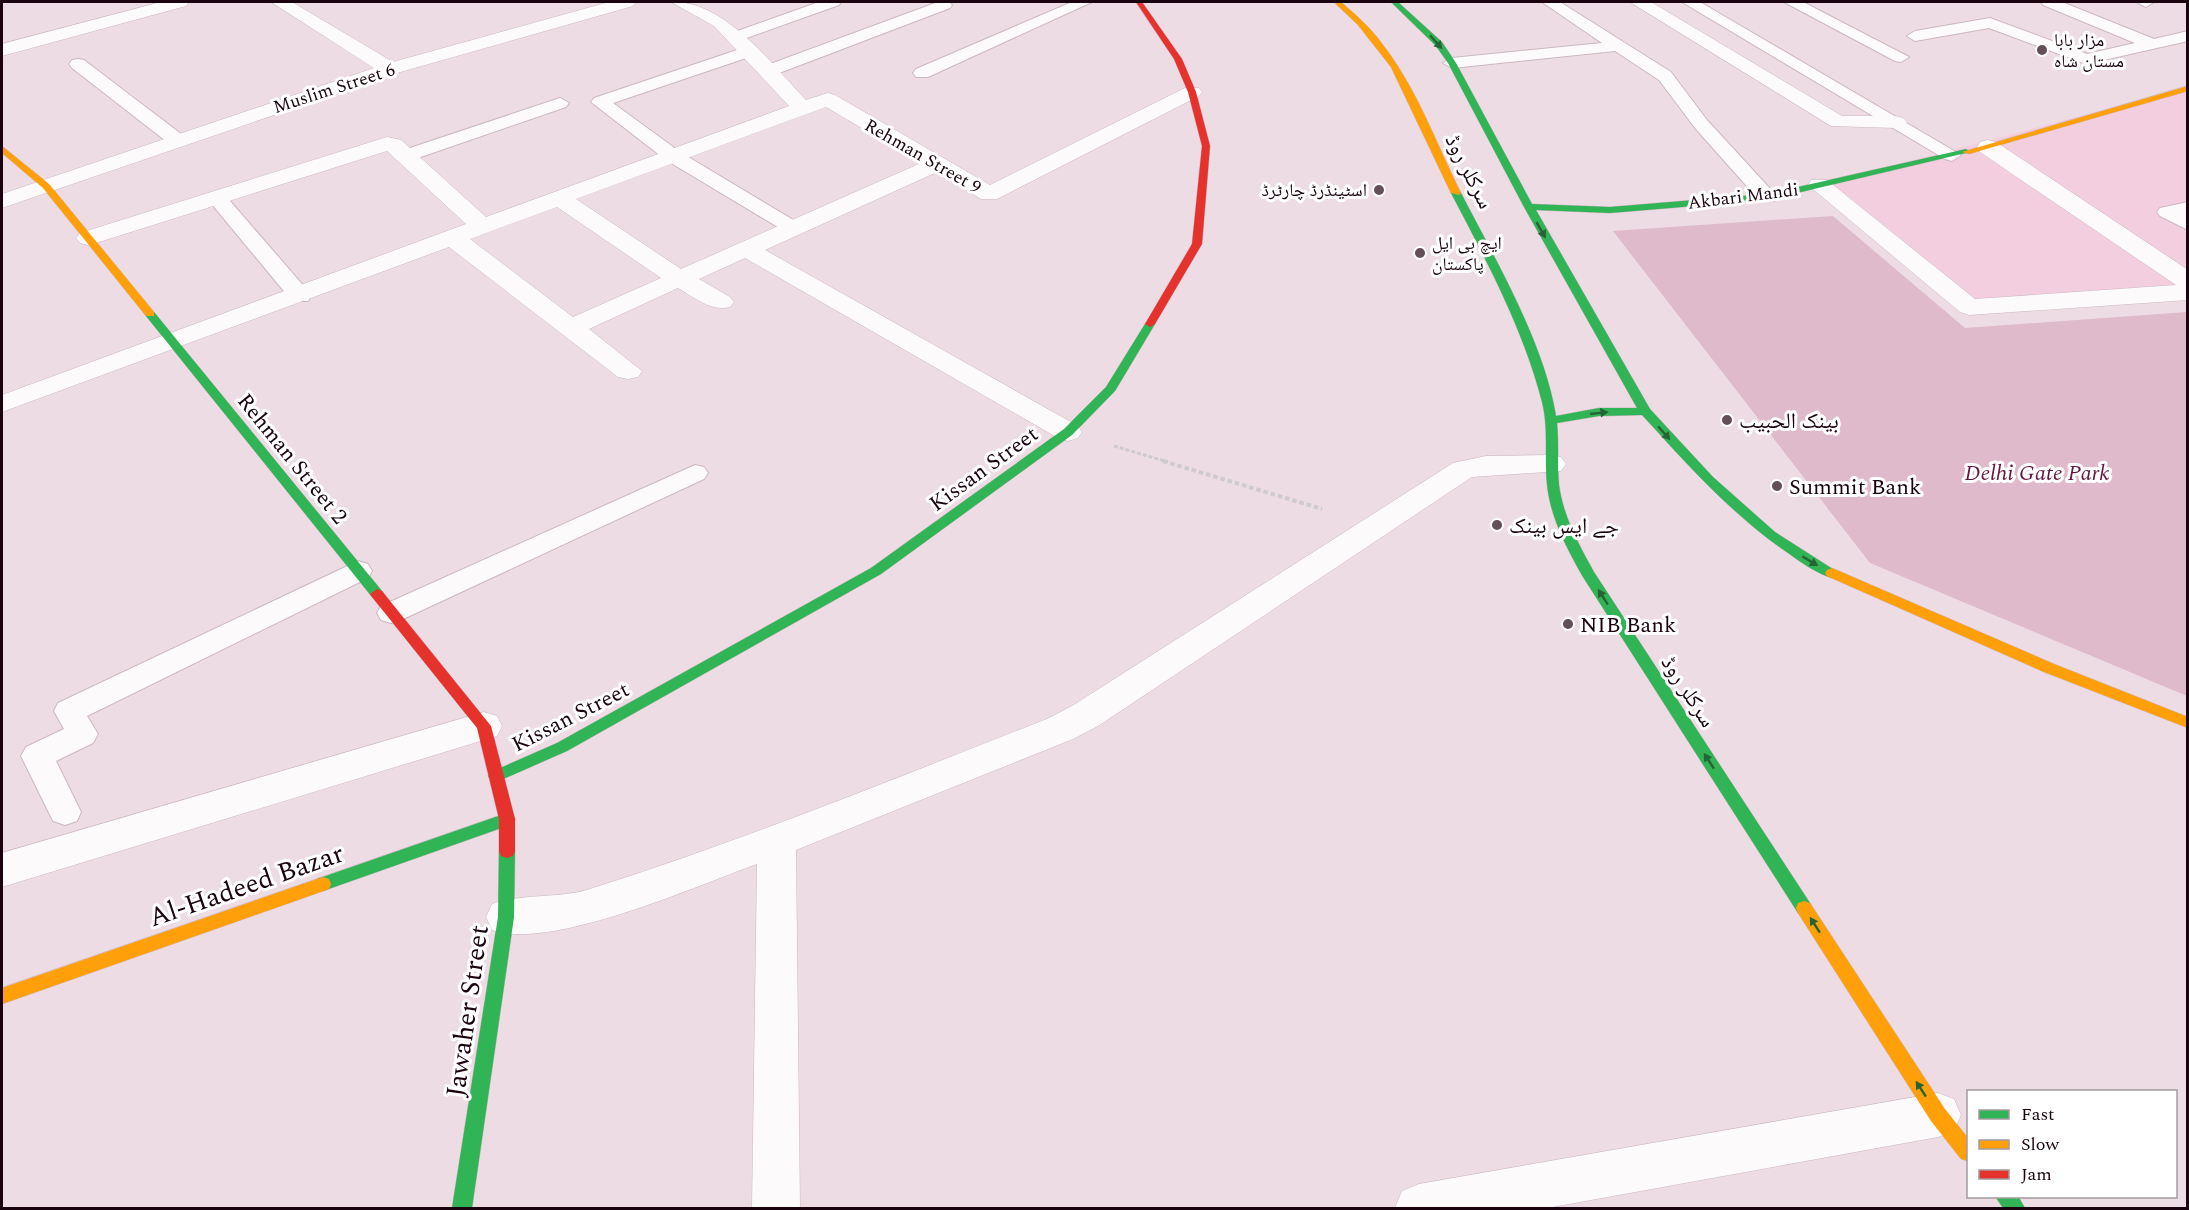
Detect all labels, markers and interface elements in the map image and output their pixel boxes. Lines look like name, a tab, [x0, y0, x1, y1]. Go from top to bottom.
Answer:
place label: مزار بابا مستان شاہ	[2054, 27, 2124, 75]
one-way arrow	[1429, 34, 1442, 49]
marker: مزار بابا مستان شاہ	[2035, 43, 2049, 57]
street label: Muslim Street 6	[270, 56, 399, 121]
street label: Rehman Street 9	[859, 112, 986, 201]
street label: سرکلر روڈ	[1436, 128, 1502, 215]
street label: Akbari Mandi	[1686, 176, 1800, 217]
place label: اسٹینڈرڈ چارٹرڈ	[1261, 177, 1367, 204]
marker: اسٹینڈرڈ چارٹرڈ	[1372, 183, 1386, 197]
one-way arrow	[1536, 222, 1547, 238]
place label: ایچ بی ایل پاکستان	[1432, 230, 1502, 278]
marker: ایچ بی ایل پاکستان	[1413, 246, 1427, 260]
street label: Rehman Street 2	[229, 386, 355, 532]
place label: بينک الحبيب	[1739, 405, 1839, 438]
one-way arrow	[1589, 408, 1608, 418]
marker: بينک الحبيب	[1720, 413, 1734, 427]
street label: Kissan Street	[922, 418, 1046, 520]
one-way arrow	[1657, 425, 1670, 441]
park label: Delhi Gate Park	[1964, 457, 2110, 490]
place label: Summit Bank	[1789, 471, 1921, 504]
marker: Summit Bank	[1770, 479, 1784, 493]
place label: جے ایس بینک	[1509, 510, 1619, 543]
marker: جے ایس بینک	[1490, 518, 1504, 532]
one-way arrow	[1802, 556, 1819, 566]
one-way arrow	[1598, 589, 1609, 606]
place label: NIB Bank	[1580, 609, 1676, 642]
marker: NIB Bank	[1561, 617, 1575, 631]
street label: سرکلر روڈ	[1652, 649, 1723, 734]
street label: Kissan Street	[506, 673, 635, 761]
one-way arrow	[1704, 753, 1715, 769]
street label: Al-Hadeed Bazar	[143, 833, 350, 939]
one-way arrow	[1810, 917, 1821, 933]
street label: Jawaher Street	[435, 922, 501, 1100]
one-way arrow	[1915, 1081, 1927, 1097]
legend	[1967, 1090, 2177, 1198]
text: Fast	[2021, 1101, 2054, 1128]
text: Slow	[2021, 1131, 2060, 1158]
text: Jam	[2021, 1161, 2052, 1188]

